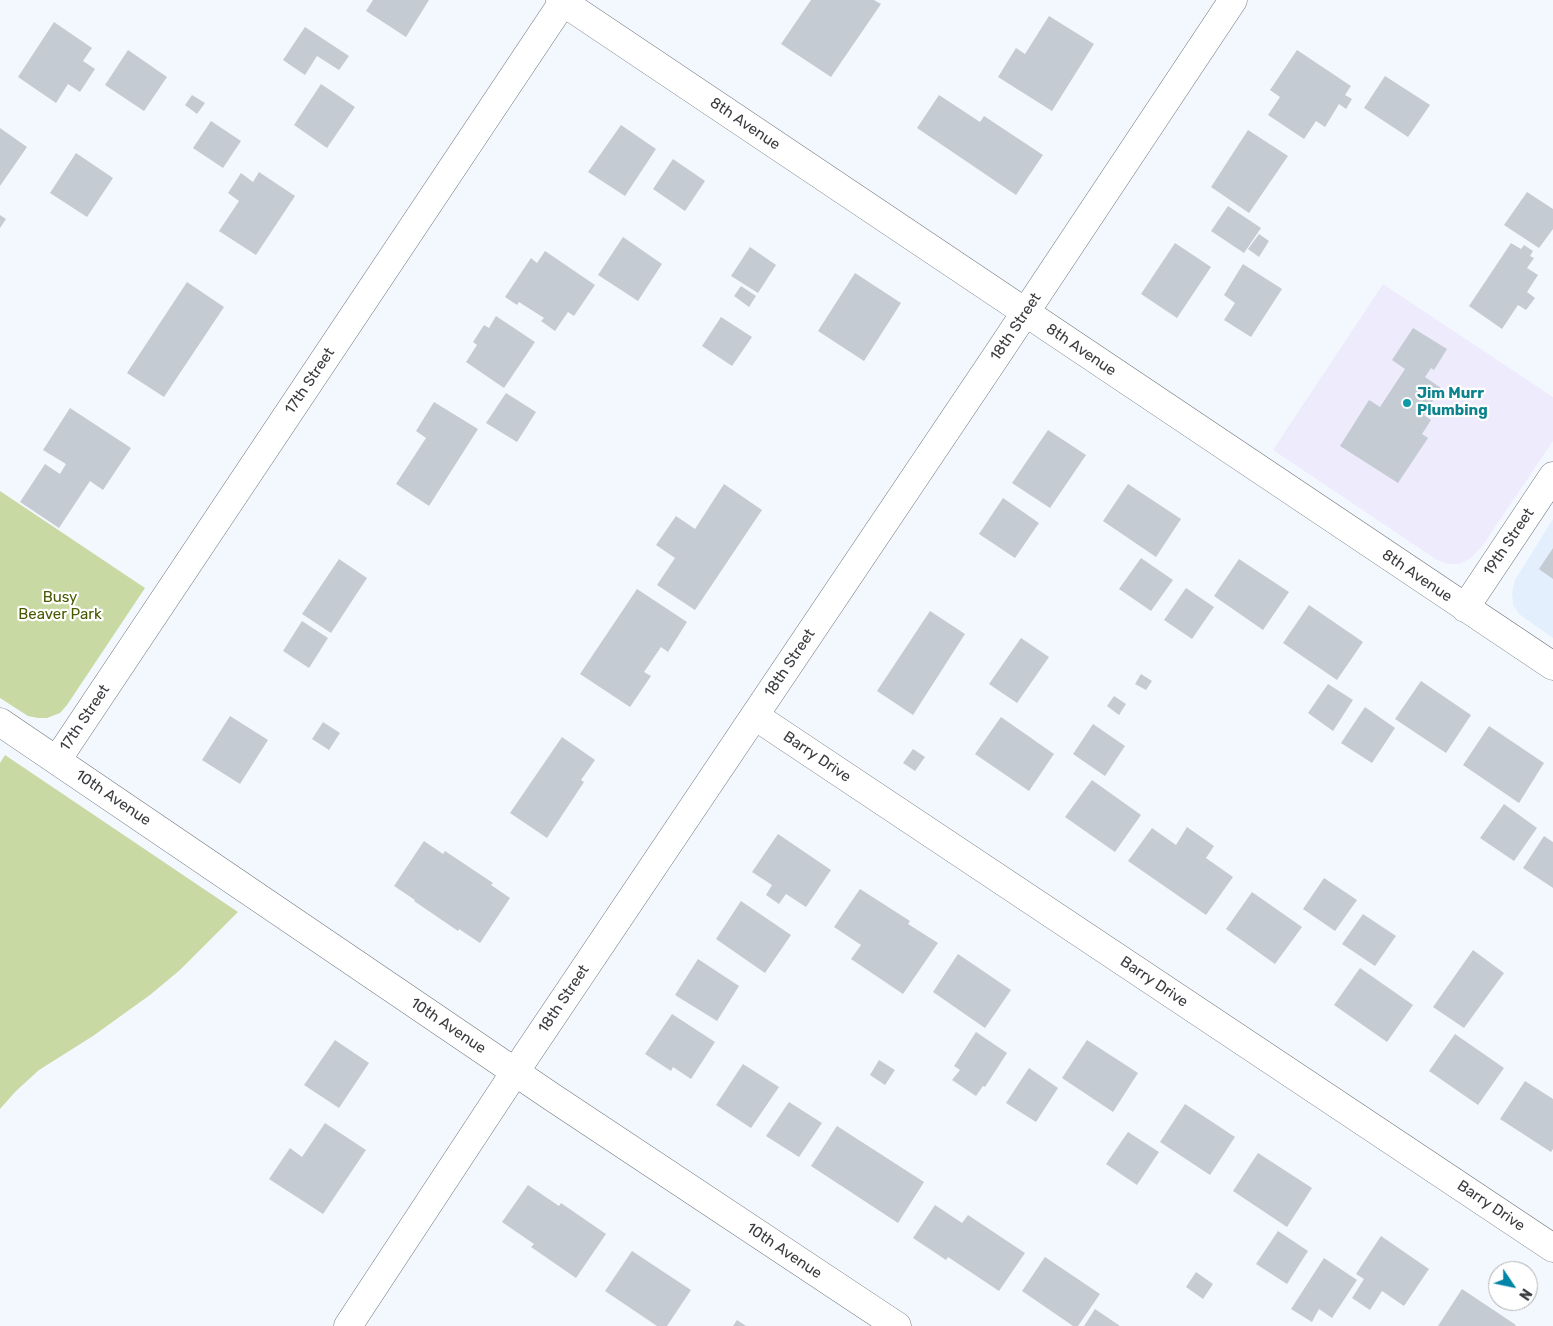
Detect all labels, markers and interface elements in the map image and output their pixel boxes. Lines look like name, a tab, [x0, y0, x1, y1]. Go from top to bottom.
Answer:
street label: 8th Avenue	[706, 94, 784, 154]
street label: 18th Street	[987, 290, 1045, 364]
street label: 8th Avenue	[1042, 320, 1120, 380]
street label: 17th Street	[281, 344, 339, 418]
place label: Jim Murr Plumbing	[1417, 385, 1488, 420]
marker: Jim Murr Plumbing	[1401, 397, 1413, 409]
street label: 19th Street	[1480, 505, 1538, 579]
street label: 8th Avenue	[1378, 546, 1456, 606]
park label: Busy Beaver Park	[18, 589, 102, 624]
street label: 18th Street	[761, 626, 819, 700]
street label: 17th Street	[56, 681, 114, 755]
street label: Barry Drive	[780, 728, 854, 786]
street label: 10th Avenue	[72, 766, 154, 830]
street label: Barry Drive	[1117, 953, 1191, 1011]
street label: 18th Street	[535, 962, 593, 1036]
street label: 10th Avenue	[407, 994, 489, 1058]
street label: Barry Drive	[1454, 1177, 1528, 1235]
street label: 10th Avenue	[743, 1219, 825, 1283]
north arrow	[1488, 1261, 1538, 1311]
text: N	[1515, 1285, 1535, 1303]

